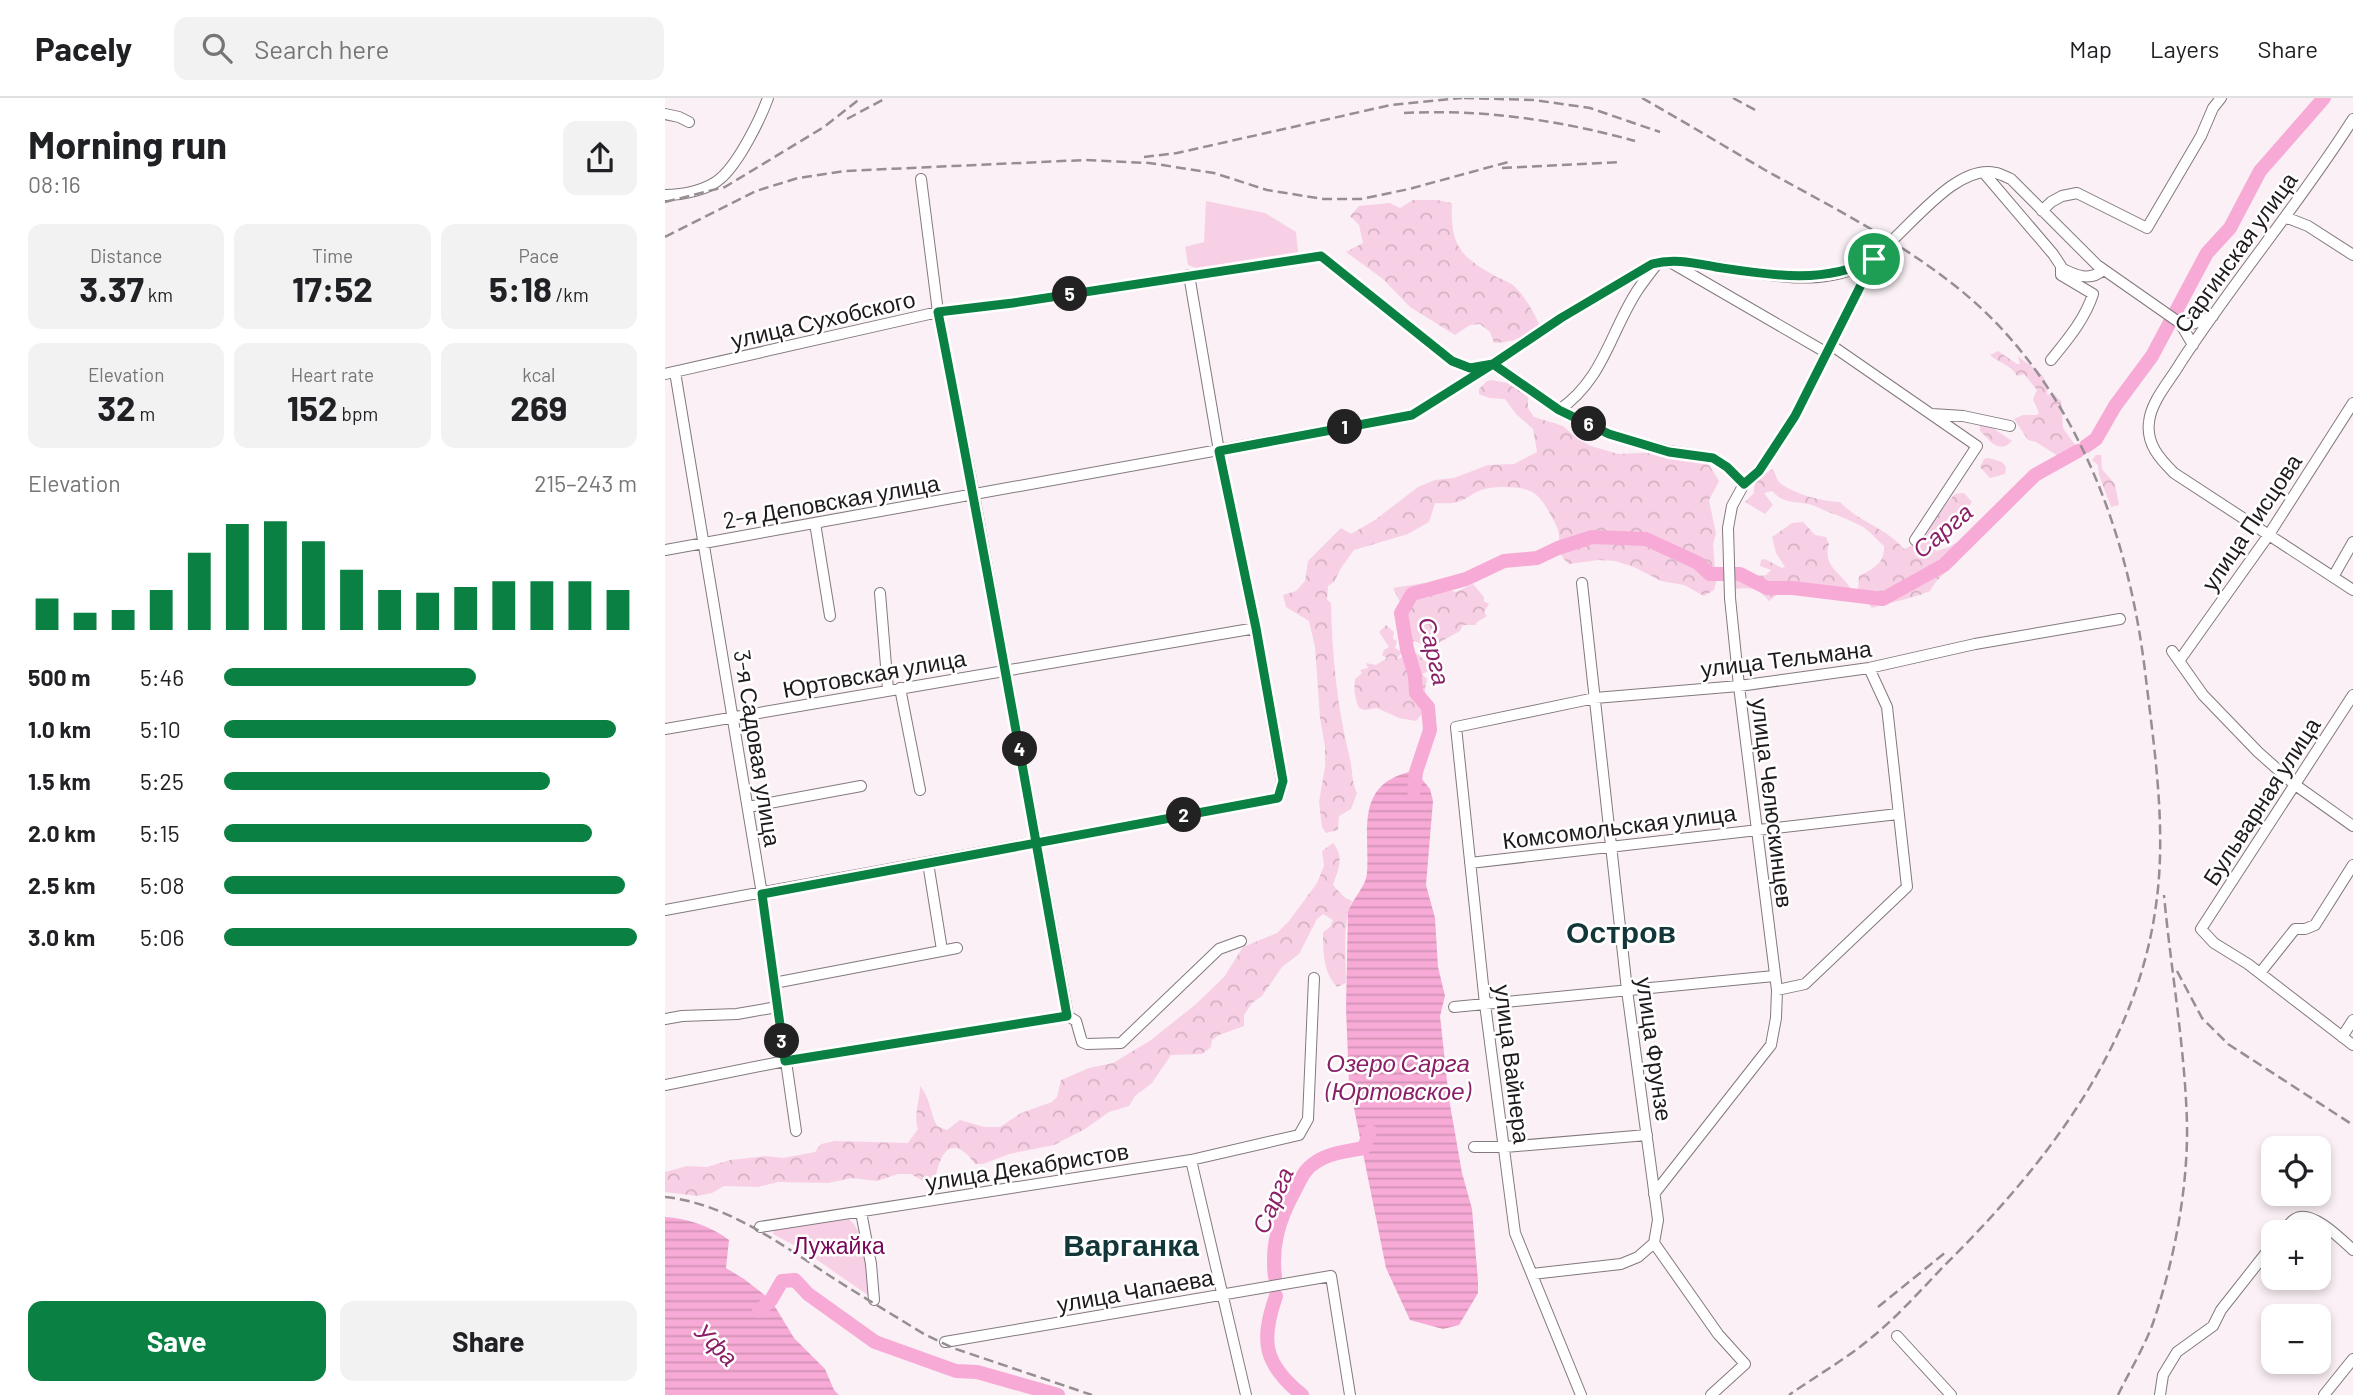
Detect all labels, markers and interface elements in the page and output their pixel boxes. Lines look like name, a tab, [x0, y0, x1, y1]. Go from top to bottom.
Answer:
search box	[174, 17, 664, 80]
text: Pacely	[35, 28, 132, 68]
icon: search	[198, 29, 236, 67]
text: Search here	[254, 33, 389, 64]
text: Map	[2069, 34, 2112, 63]
text: Layers	[2150, 34, 2219, 63]
text: Share	[2257, 34, 2318, 63]
text: Morning run	[28, 121, 227, 167]
button: share	[563, 121, 637, 195]
street label: Саргинская улица	[2167, 166, 2303, 338]
text: 08:16	[28, 170, 81, 198]
pin	[1844, 229, 1904, 289]
icon: arrive	[1855, 240, 1893, 278]
text: Distance	[90, 244, 162, 267]
text: Time	[312, 244, 353, 267]
text: Pace	[518, 244, 559, 267]
text: 3.37	[79, 267, 144, 309]
text: 17:52	[292, 267, 373, 309]
text: 5:18	[489, 267, 552, 309]
pin: 5	[1053, 276, 1087, 312]
text: 5	[1064, 282, 1075, 305]
text: km	[144, 283, 173, 306]
text: /km	[552, 283, 589, 306]
street label: улица Сухобского	[728, 284, 918, 354]
text: Elevation	[88, 363, 164, 386]
text: Heart rate	[291, 363, 374, 386]
text: kcal	[522, 363, 555, 386]
text: 32	[97, 386, 136, 428]
text: 152	[287, 386, 338, 428]
text: 269	[510, 386, 567, 428]
text: m	[136, 402, 155, 425]
text: bpm	[338, 402, 378, 425]
pin: 6	[1571, 406, 1607, 442]
pin: 1	[1327, 410, 1363, 444]
text: 6	[1583, 412, 1594, 435]
text: 1	[1341, 415, 1348, 438]
street label: улица Писцова	[2195, 448, 2307, 596]
street label: 2-я Деповская улица	[721, 468, 942, 534]
text: Elevation	[28, 469, 121, 497]
text: 215–243 m	[534, 469, 637, 497]
water label: Сарга	[1906, 497, 1978, 563]
water label: Сарга	[1413, 614, 1457, 688]
street label: улица Тельмана	[1699, 634, 1873, 682]
street label: Юртовская улица	[780, 643, 968, 703]
street label: 3-я Садовая улица	[729, 648, 787, 849]
text: 500 m	[28, 663, 90, 691]
text: 5:46	[140, 663, 184, 691]
street label: улица Челюскинцев	[1746, 697, 1800, 909]
street label: Бульварная улица	[2196, 712, 2326, 890]
text: 1.0 km	[28, 715, 91, 743]
text: 5:10	[140, 715, 181, 743]
pin: 4	[1003, 732, 1037, 766]
text: 4	[1014, 737, 1025, 760]
text: 1.5 km	[28, 767, 91, 795]
text: 5:25	[140, 767, 184, 795]
pin: 2	[1167, 798, 1201, 832]
street label: Комсомольская улица	[1501, 798, 1738, 854]
text: 2	[1178, 803, 1189, 826]
text: 2.0 km	[28, 819, 96, 847]
text: 5:15	[140, 819, 180, 847]
text: 2.5 km	[28, 871, 96, 899]
text: 5:08	[140, 871, 185, 899]
district label: Остров	[1566, 913, 1676, 949]
text: 3.0 km	[28, 923, 95, 951]
text: 5:06	[140, 923, 184, 951]
street label: улица Фрунзе	[1631, 975, 1679, 1123]
street label: улица Вайнера	[1489, 983, 1537, 1145]
pin: 3	[765, 1024, 799, 1058]
text: 3	[776, 1029, 787, 1052]
water label: Озеро Сарга (Юртовское)	[1325, 1048, 1471, 1105]
street label: улица Декабристов	[923, 1136, 1131, 1196]
map controls	[2261, 1136, 2331, 1374]
button: locate	[2261, 1136, 2331, 1206]
water label: Сарга	[1245, 1162, 1299, 1238]
button: +	[2261, 1220, 2331, 1290]
district label: Варганка	[1063, 1226, 1199, 1262]
park label: Лужайка	[793, 1231, 885, 1259]
street label: улица Чапаева	[1054, 1262, 1216, 1318]
button: Save	[28, 1301, 326, 1381]
button: Share	[340, 1301, 637, 1381]
button: −	[2261, 1304, 2331, 1374]
water label: Уфа	[689, 1316, 744, 1371]

